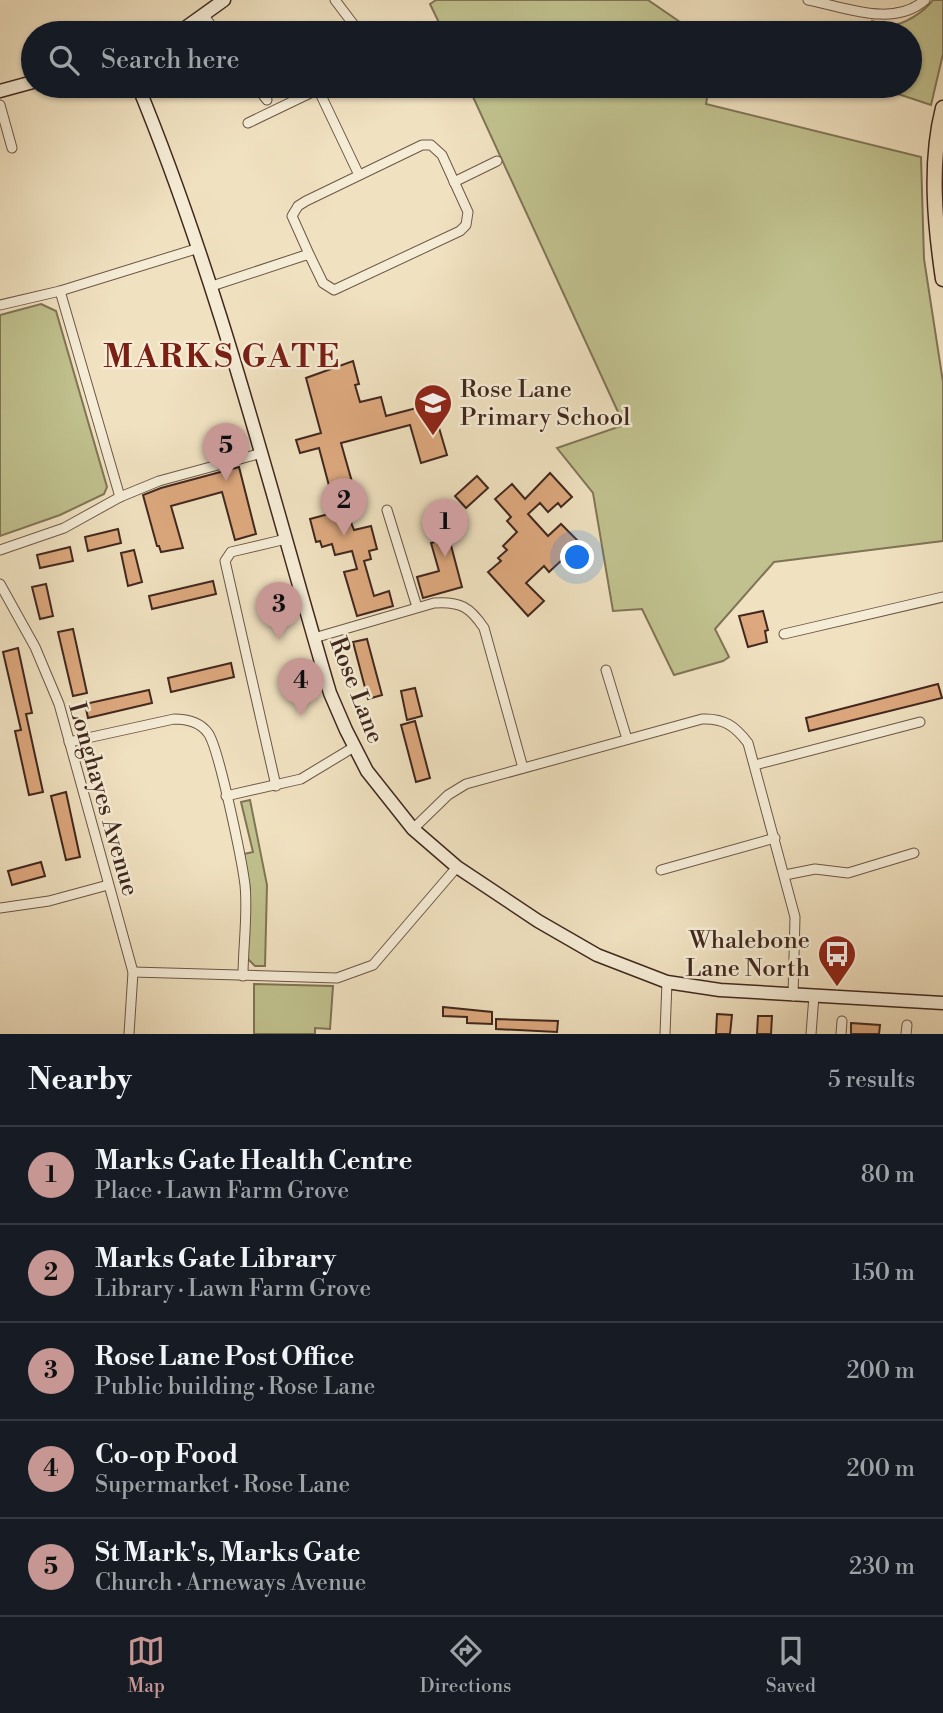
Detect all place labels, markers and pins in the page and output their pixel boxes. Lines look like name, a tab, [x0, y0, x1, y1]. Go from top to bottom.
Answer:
place label: Rose Lane Primary School	[460, 375, 630, 433]
school or university icon: Rose Lane Primary School	[412, 382, 454, 437]
pin: 5	[203, 423, 249, 481]
pin: 2	[321, 478, 367, 536]
pin: 1	[422, 499, 468, 557]
pin: 3	[256, 582, 302, 640]
pin: 4	[278, 658, 324, 716]
place label: Whalebone Lane North	[685, 926, 810, 984]
bus stop icon: Whalebone Lane North	[816, 933, 858, 988]

